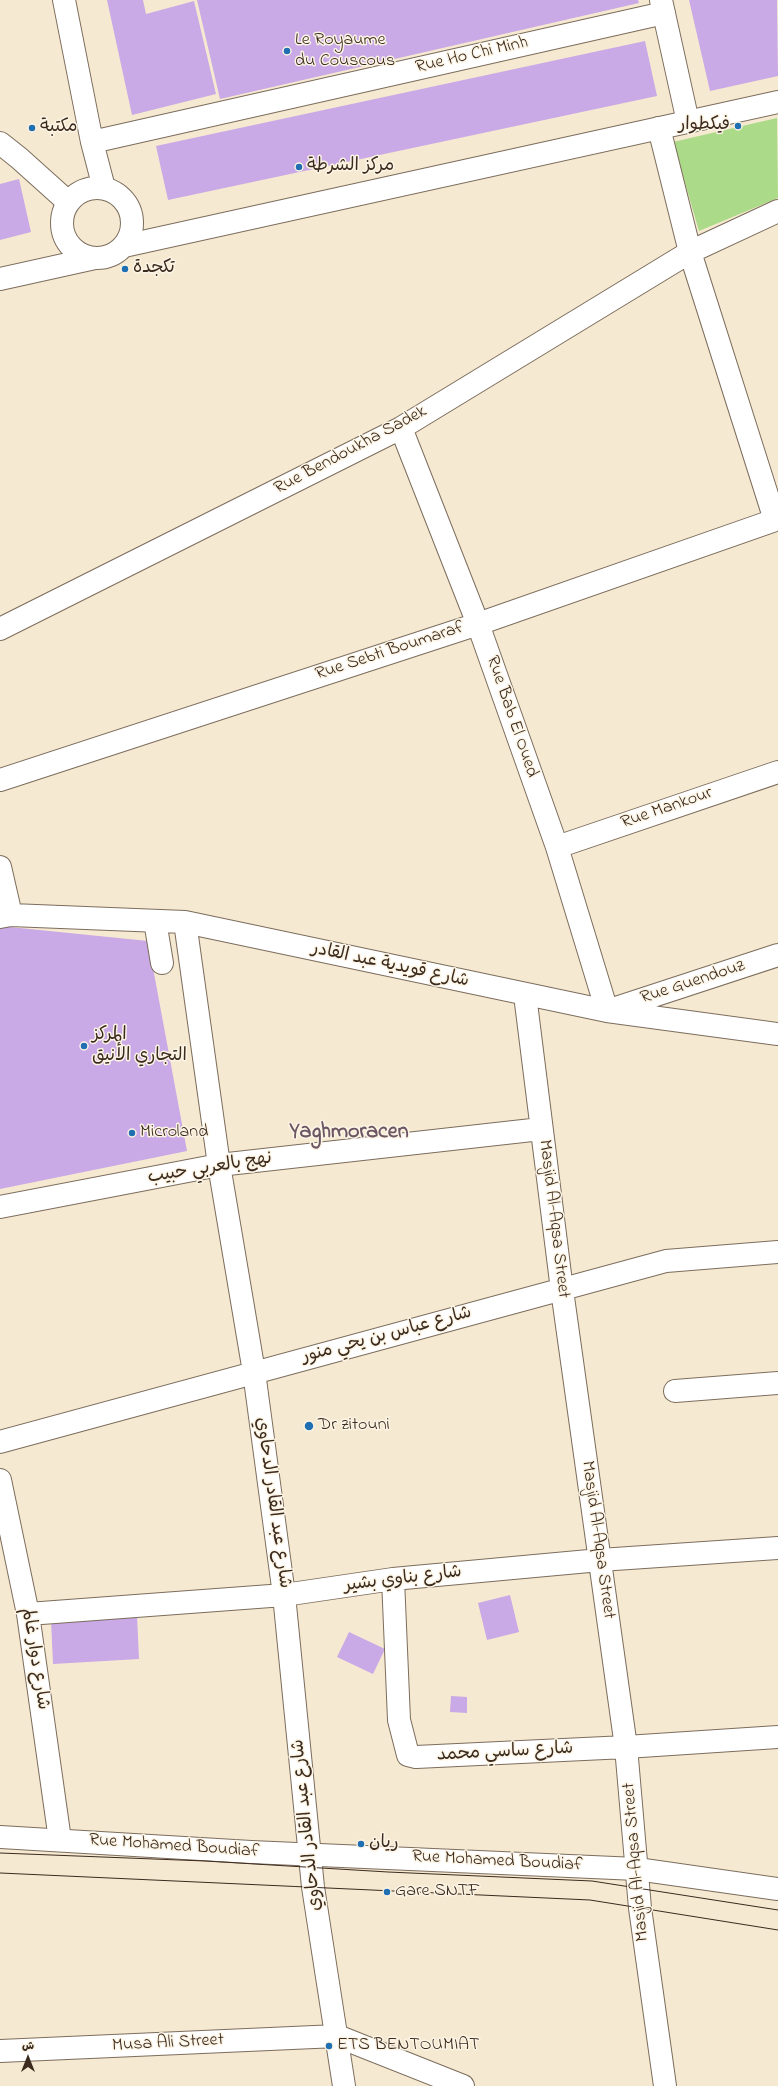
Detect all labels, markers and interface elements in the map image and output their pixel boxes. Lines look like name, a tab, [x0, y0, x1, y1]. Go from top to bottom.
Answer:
place label: Le Royaume du Couscous	[295, 30, 395, 72]
street label: Rue Ho Chi Minh	[414, 33, 530, 79]
marker: Le Royaume du Couscous	[282, 46, 292, 56]
place label: فيكطوار	[679, 115, 730, 137]
place label: مكتبة	[40, 117, 77, 139]
marker: فيكطوار	[733, 121, 743, 131]
marker: مكتبة	[27, 123, 37, 133]
place label: مركز الشرطة	[307, 156, 394, 178]
marker: مركز الشرطة	[294, 162, 304, 172]
place label: تكجدة	[133, 258, 175, 280]
marker: تكجدة	[120, 264, 130, 274]
street label: Rue Bendoukha Sadek	[271, 402, 431, 500]
street label: Rue Sebti Boumaraf	[313, 618, 467, 686]
street label: Rue Bab El Oued	[480, 653, 542, 781]
street label: Rue Mankour	[618, 783, 716, 835]
street label: شارع قويدية عبد القادر	[309, 939, 471, 993]
street label: Rue Guendouz	[638, 956, 748, 1010]
place label: المركز التجاري الأنيق	[92, 1025, 187, 1068]
marker: المركز التجاري الأنيق	[79, 1041, 89, 1051]
district label: Yaghmoracen	[289, 1120, 409, 1146]
place label: Microland	[140, 1122, 208, 1144]
marker: Microland	[127, 1128, 137, 1138]
street label: Masjid Al-Aqsa Street	[533, 1139, 573, 1299]
street label: نهج بالعربي حبيب	[146, 1149, 274, 1189]
street label: شارع عباس بن يحي منور	[300, 1303, 474, 1369]
place label: Dr zitouni	[318, 1415, 390, 1437]
street label: شارع عبد القادر الدحاوي	[249, 1416, 295, 1590]
marker: Dr zitouni	[303, 1420, 315, 1432]
street label: Masjid Al-Aqsa Street	[575, 1460, 619, 1620]
street label: شارع بناوي بشير	[343, 1562, 463, 1598]
street label: شارع دوار غالم	[15, 1606, 53, 1712]
street label: شارع عبد القادر الدحاوي	[288, 1738, 328, 1912]
street label: شارع ساسي محمد	[436, 1739, 574, 1767]
street label: Masjid Al-Aqsa Street	[619, 1782, 655, 1942]
street label: Rue Mohamed Boudiaf	[88, 1830, 260, 1864]
place label: ريان	[369, 1833, 399, 1855]
marker: ريان	[356, 1839, 366, 1849]
street label: Rue Mohamed Boudiaf	[411, 1847, 583, 1877]
place label: Gare SNTF	[395, 1881, 480, 1903]
marker: Gare SNTF	[382, 1887, 392, 1897]
street label: Musa Ali Street	[112, 2030, 224, 2058]
place label: ETS BENTOUMIAT	[337, 2035, 480, 2057]
north arrow	[8, 2038, 48, 2078]
text: ش	[22, 2038, 34, 2054]
marker: ETS BENTOUMIAT	[324, 2041, 334, 2051]

